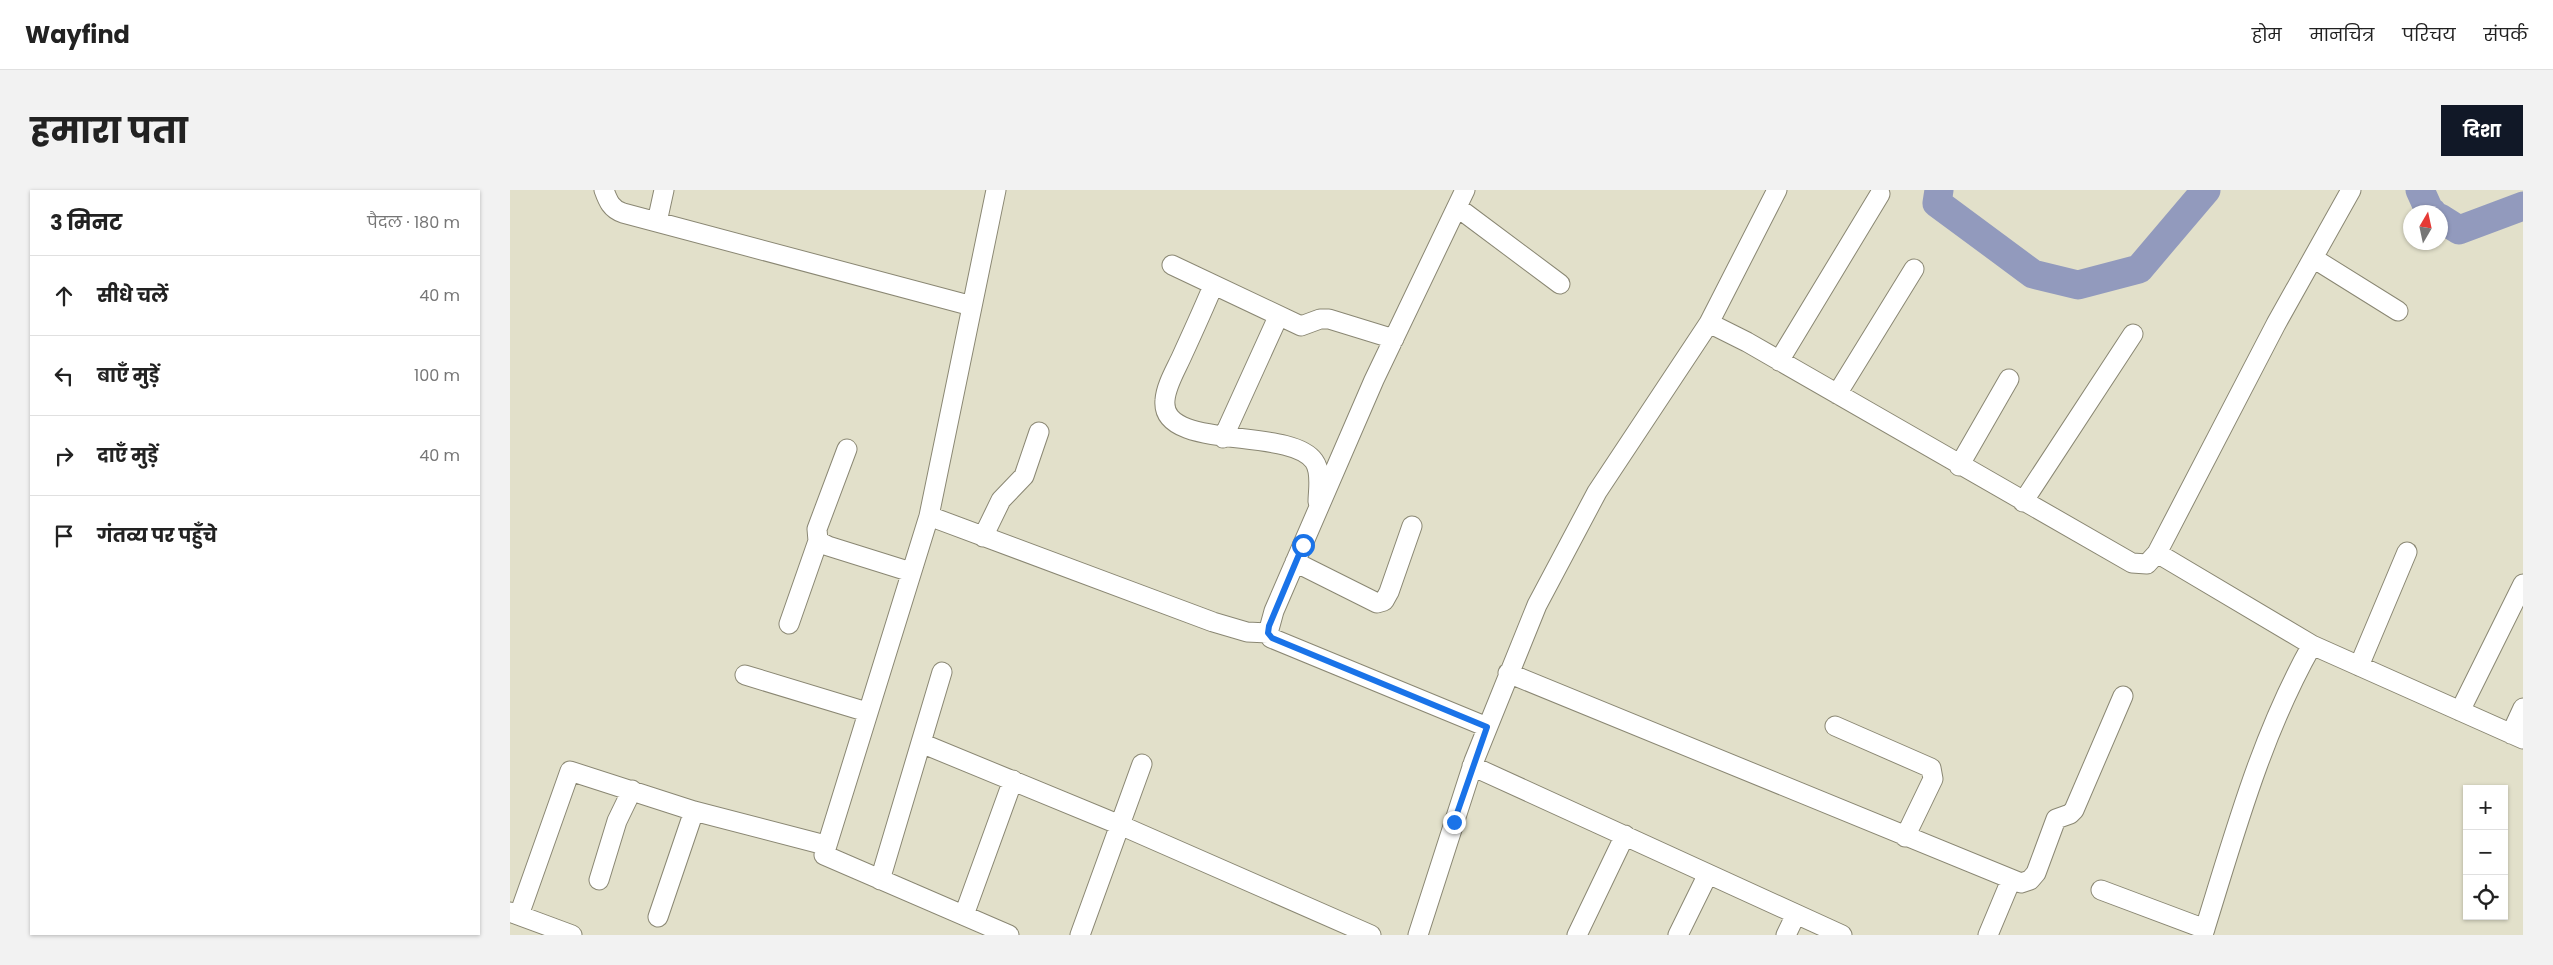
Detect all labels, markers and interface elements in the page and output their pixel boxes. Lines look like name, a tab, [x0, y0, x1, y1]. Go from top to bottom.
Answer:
text: Wayfind	[25, 18, 130, 51]
text: होम	[2252, 22, 2282, 47]
text: मानचित्र	[2310, 22, 2374, 47]
text: परिचय	[2402, 22, 2456, 47]
text: संपर्क	[2484, 22, 2528, 47]
button: दिशा	[2441, 105, 2523, 156]
text: हमारा पता	[30, 106, 188, 155]
north arrow	[2403, 205, 2448, 250]
text: 3 मिनट	[50, 208, 122, 237]
text: पैदल · 180 m	[367, 211, 460, 234]
icon: ahead	[50, 282, 78, 310]
text: सीधे चलें	[97, 282, 168, 309]
text: 40 m	[419, 284, 460, 307]
icon: left	[50, 362, 78, 390]
text: बाएँ मुड़ें	[97, 362, 159, 389]
text: 100 m	[414, 364, 460, 387]
icon: right	[50, 442, 78, 470]
text: दाएँ मुड़ें	[97, 442, 158, 469]
text: 40 m	[419, 444, 460, 467]
icon: arrive	[50, 522, 78, 550]
text: गंतव्य पर पहुँचे	[97, 522, 217, 549]
route start	[1292, 534, 1315, 557]
map controls	[2463, 785, 2508, 920]
button: +	[2463, 785, 2508, 830]
route end	[1443, 811, 1466, 834]
button: −	[2463, 830, 2508, 875]
button: locate	[2463, 875, 2508, 920]

